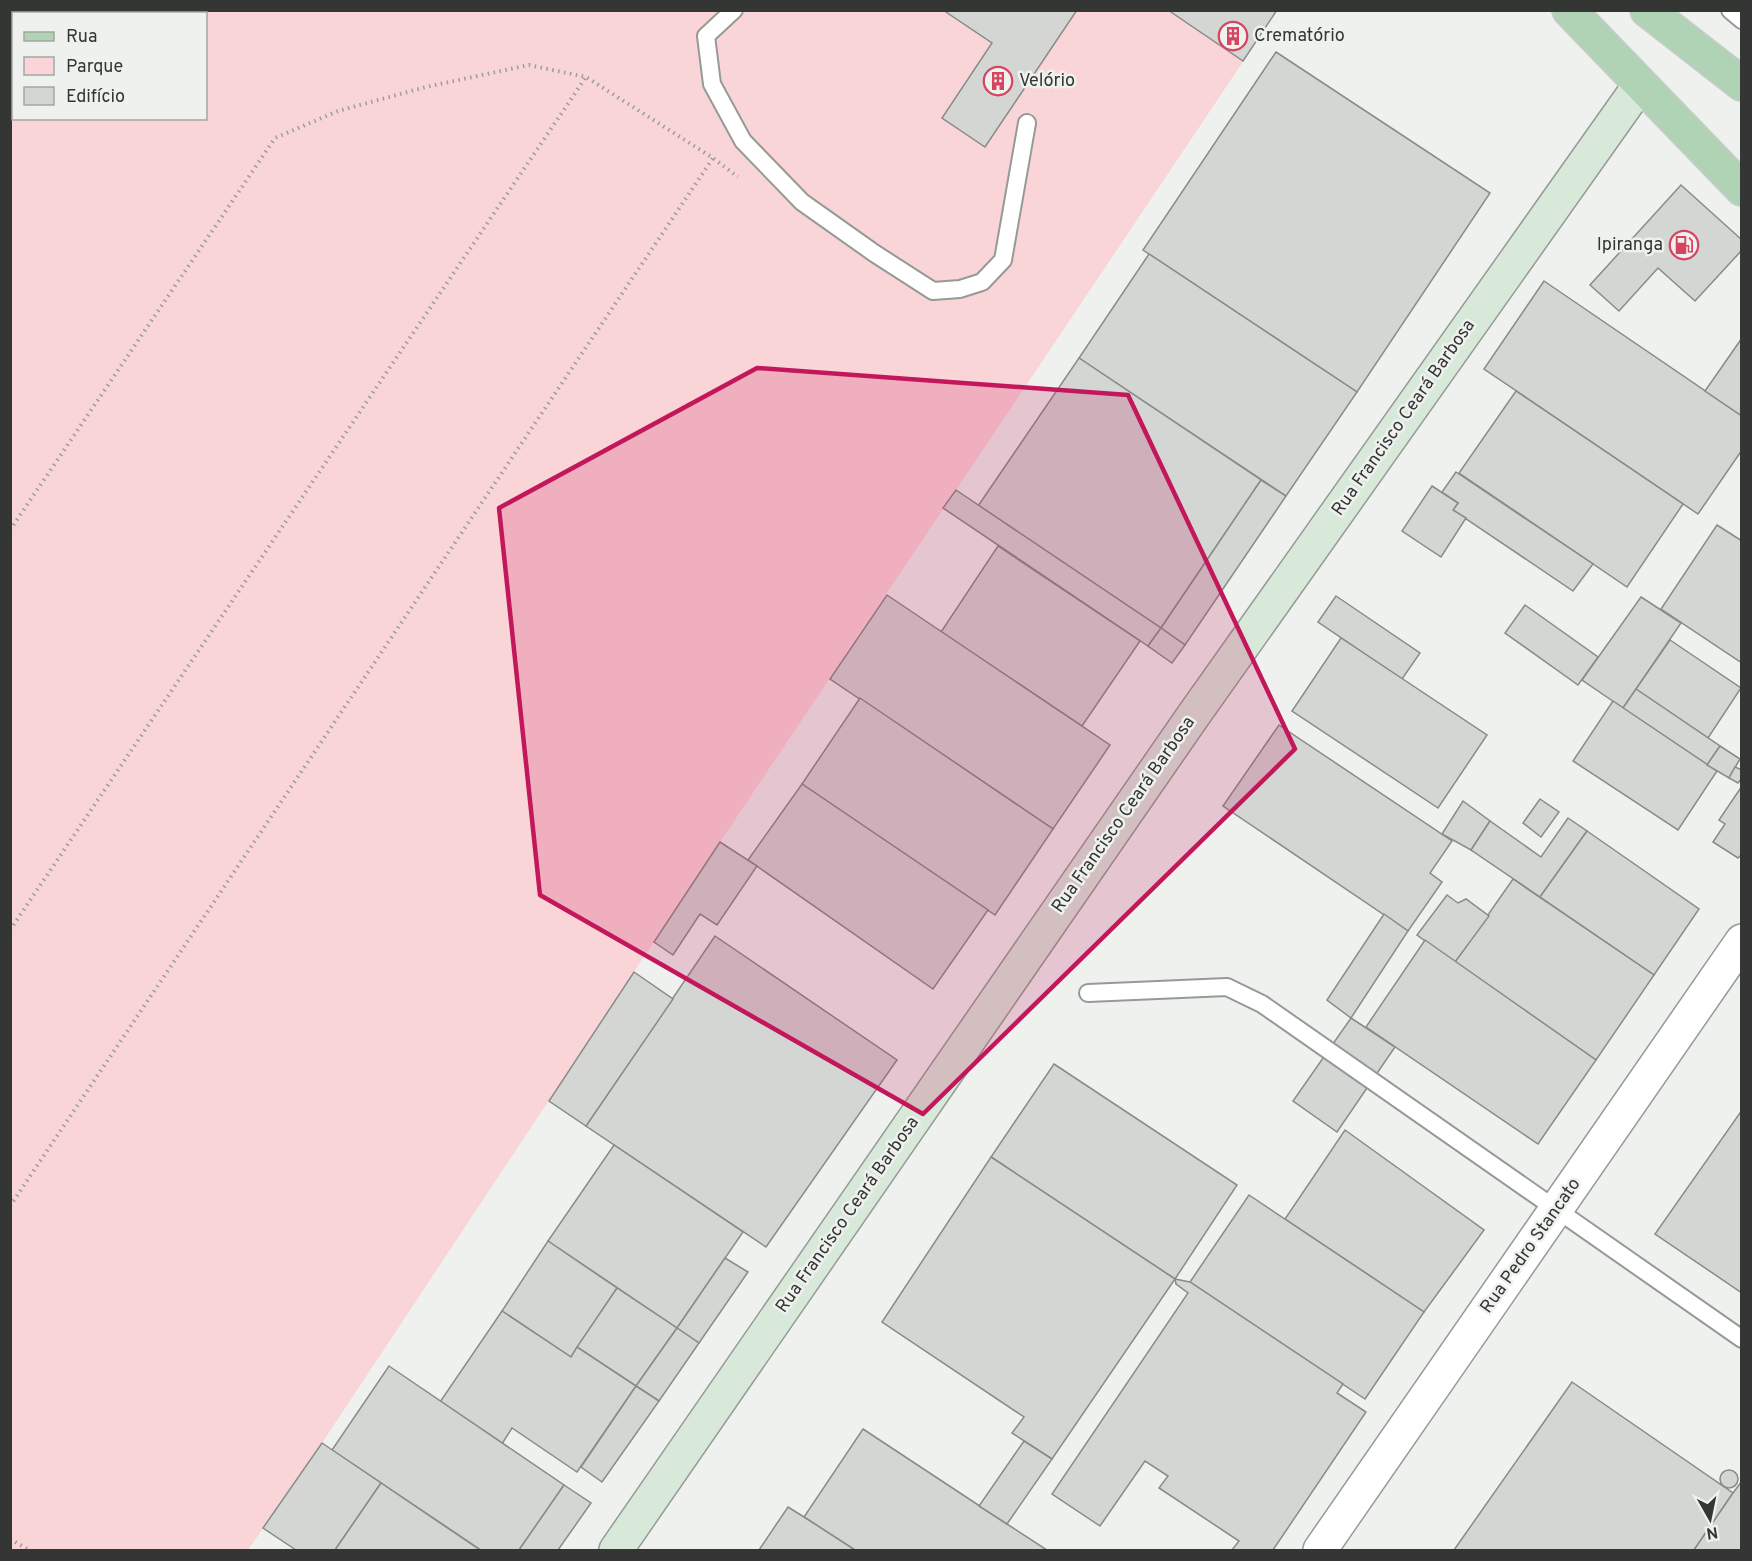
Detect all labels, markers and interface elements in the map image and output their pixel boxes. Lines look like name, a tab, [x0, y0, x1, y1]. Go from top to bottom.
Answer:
legend	[12, 12, 207, 120]
building icon: Crematório	[1217, 20, 1249, 52]
place label: Crematório	[1254, 25, 1345, 48]
text: Rua	[66, 26, 97, 49]
text: Parque	[66, 56, 123, 79]
building icon: Velório	[982, 65, 1014, 97]
place label: Velório	[1019, 70, 1075, 93]
text: Edifício	[66, 86, 125, 109]
fuel station icon: Ipiranga	[1668, 229, 1700, 261]
place label: Ipiranga	[1597, 234, 1663, 257]
street label: Rua Francisco Ceará Barbosa	[1327, 315, 1481, 521]
street label: Rua Francisco Ceará Barbosa	[1047, 712, 1201, 918]
street label: Rua Francisco Ceará Barbosa	[771, 1112, 925, 1318]
street label: Rua Pedro Stancato	[1476, 1174, 1586, 1318]
north arrow	[1680, 1489, 1740, 1549]
text: N	[1705, 1521, 1719, 1543]

